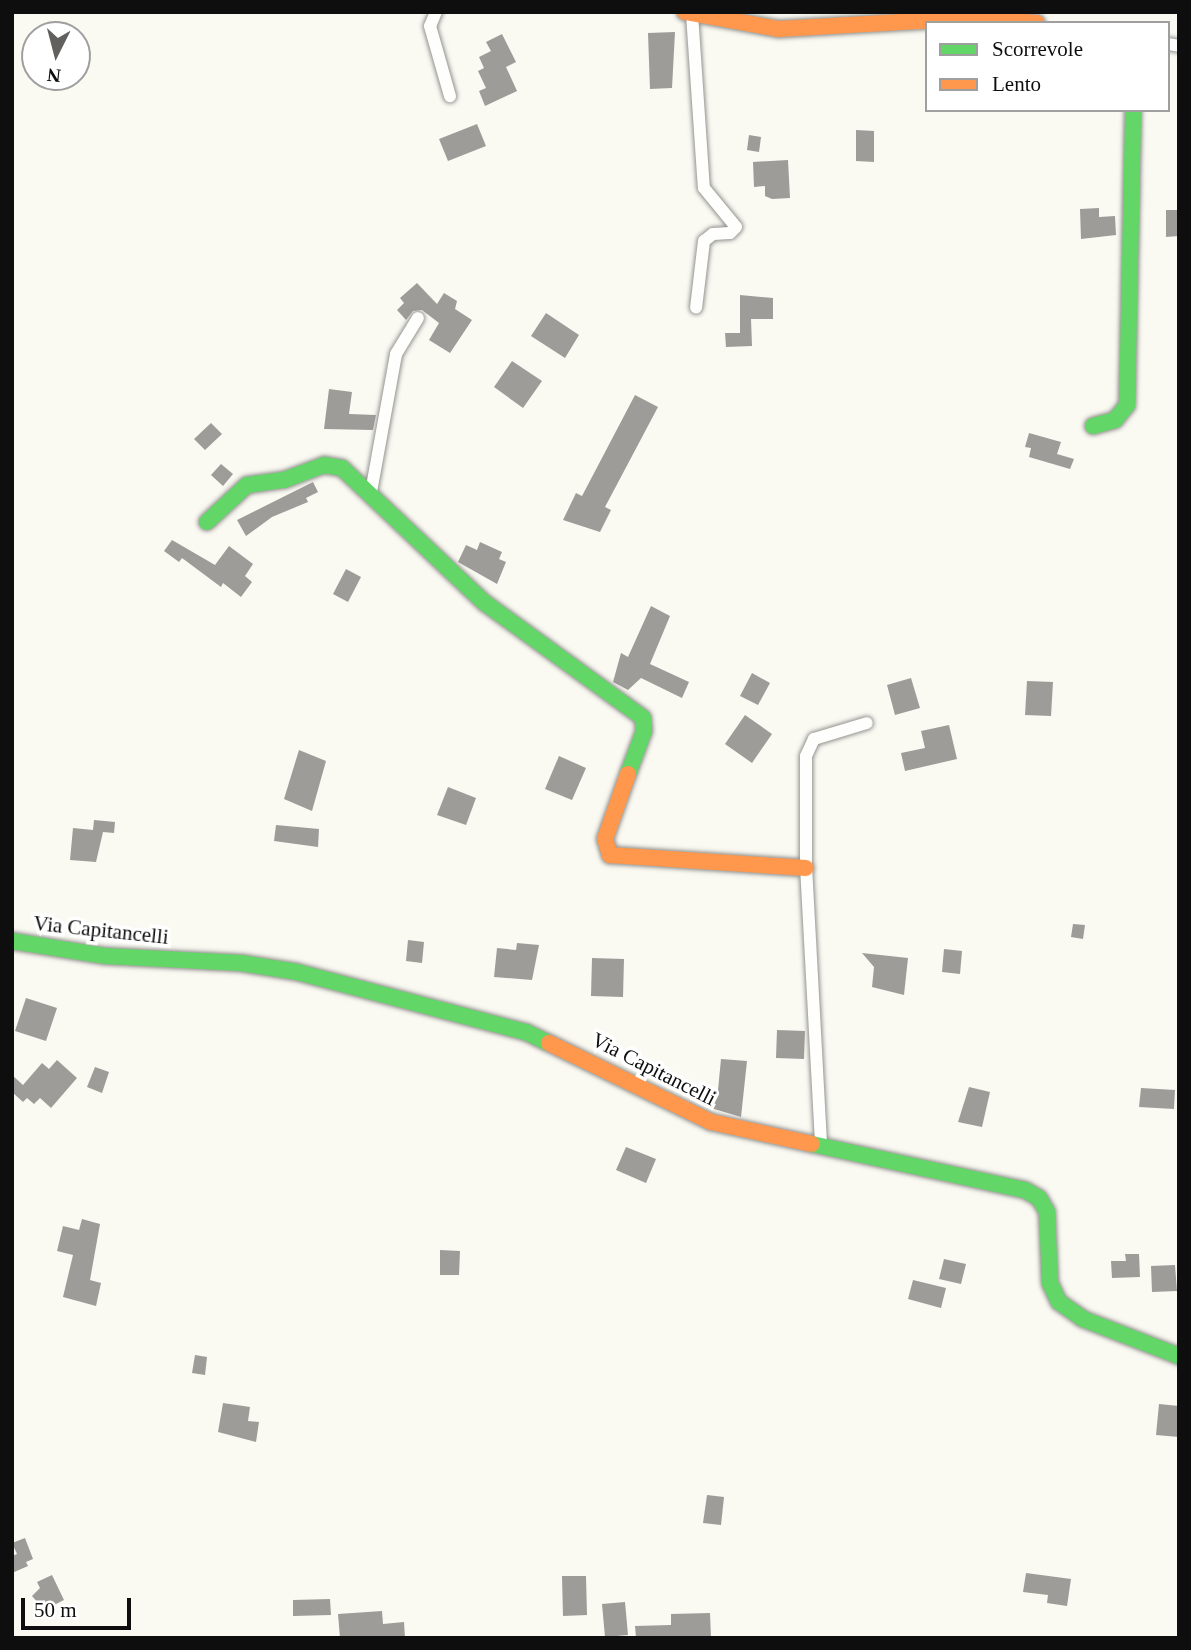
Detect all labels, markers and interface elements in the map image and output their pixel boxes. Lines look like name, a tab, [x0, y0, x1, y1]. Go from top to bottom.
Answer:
north arrow	[21, 21, 91, 91]
legend	[925, 21, 1170, 112]
text: Scorrevole	[992, 37, 1083, 61]
text: N	[46, 64, 62, 87]
text: Lento	[992, 72, 1041, 96]
street label: Via Capitancelli	[32, 910, 170, 950]
street label: Via Capitancelli	[588, 1027, 720, 1111]
scale bar	[24, 1584, 135, 1628]
text: 50 m	[34, 1598, 77, 1622]

